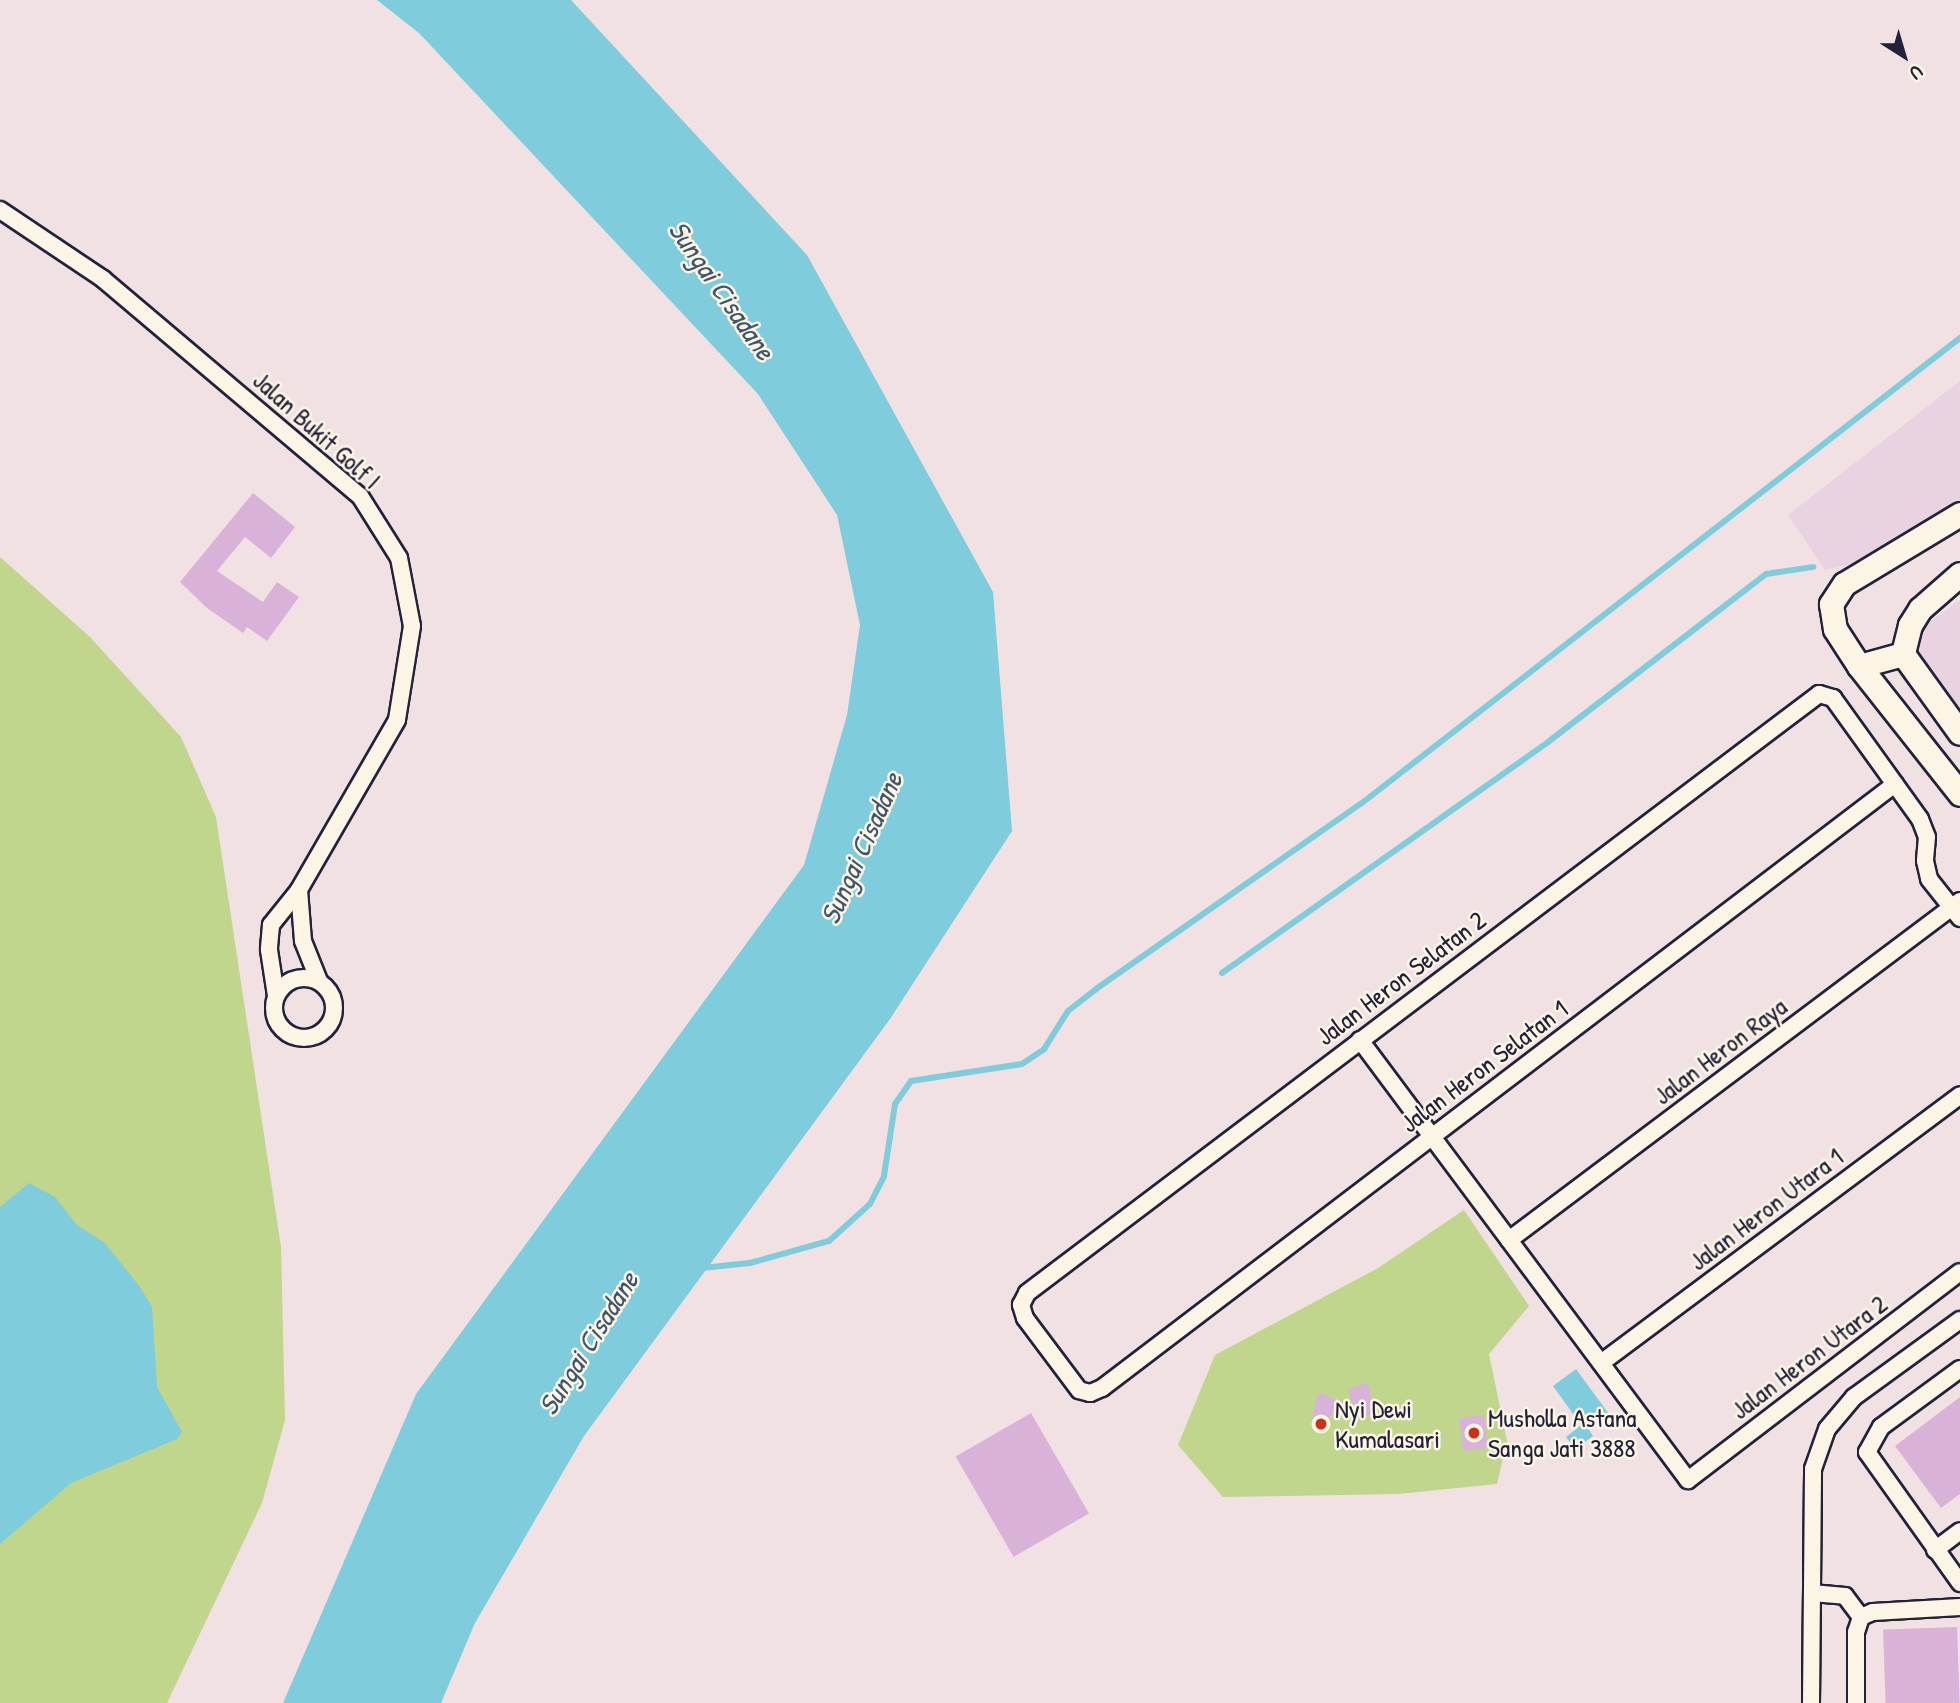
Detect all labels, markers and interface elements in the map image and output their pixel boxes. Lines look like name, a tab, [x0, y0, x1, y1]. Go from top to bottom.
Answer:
north arrow	[1869, 21, 1939, 91]
text: U	[1905, 59, 1929, 86]
water label: Sungai Cisadane	[662, 214, 782, 366]
street label: Jalan Bukit Golf I	[247, 365, 387, 495]
water label: Sungai Cisadane	[813, 767, 909, 929]
street label: Jalan Heron Selatan 2	[1310, 904, 1492, 1052]
street label: Jalan Heron Raya	[1647, 991, 1793, 1111]
street label: Jalan Heron Selatan 1	[1394, 993, 1574, 1139]
street label: Jalan Heron Utara 1	[1683, 1141, 1849, 1277]
water label: Sungai Cisadane	[531, 1265, 645, 1421]
street label: Jalan Heron Utara 2	[1725, 1288, 1893, 1426]
place label: Nyi Dewi Kumalasari	[1335, 1393, 1440, 1454]
place label: Musholla Astana Sanga Jati 3888	[1488, 1402, 1636, 1464]
marker: Nyi Dewi Kumalasari	[1313, 1416, 1329, 1432]
marker: Musholla Astana Sanga Jati 3888	[1466, 1425, 1482, 1441]

